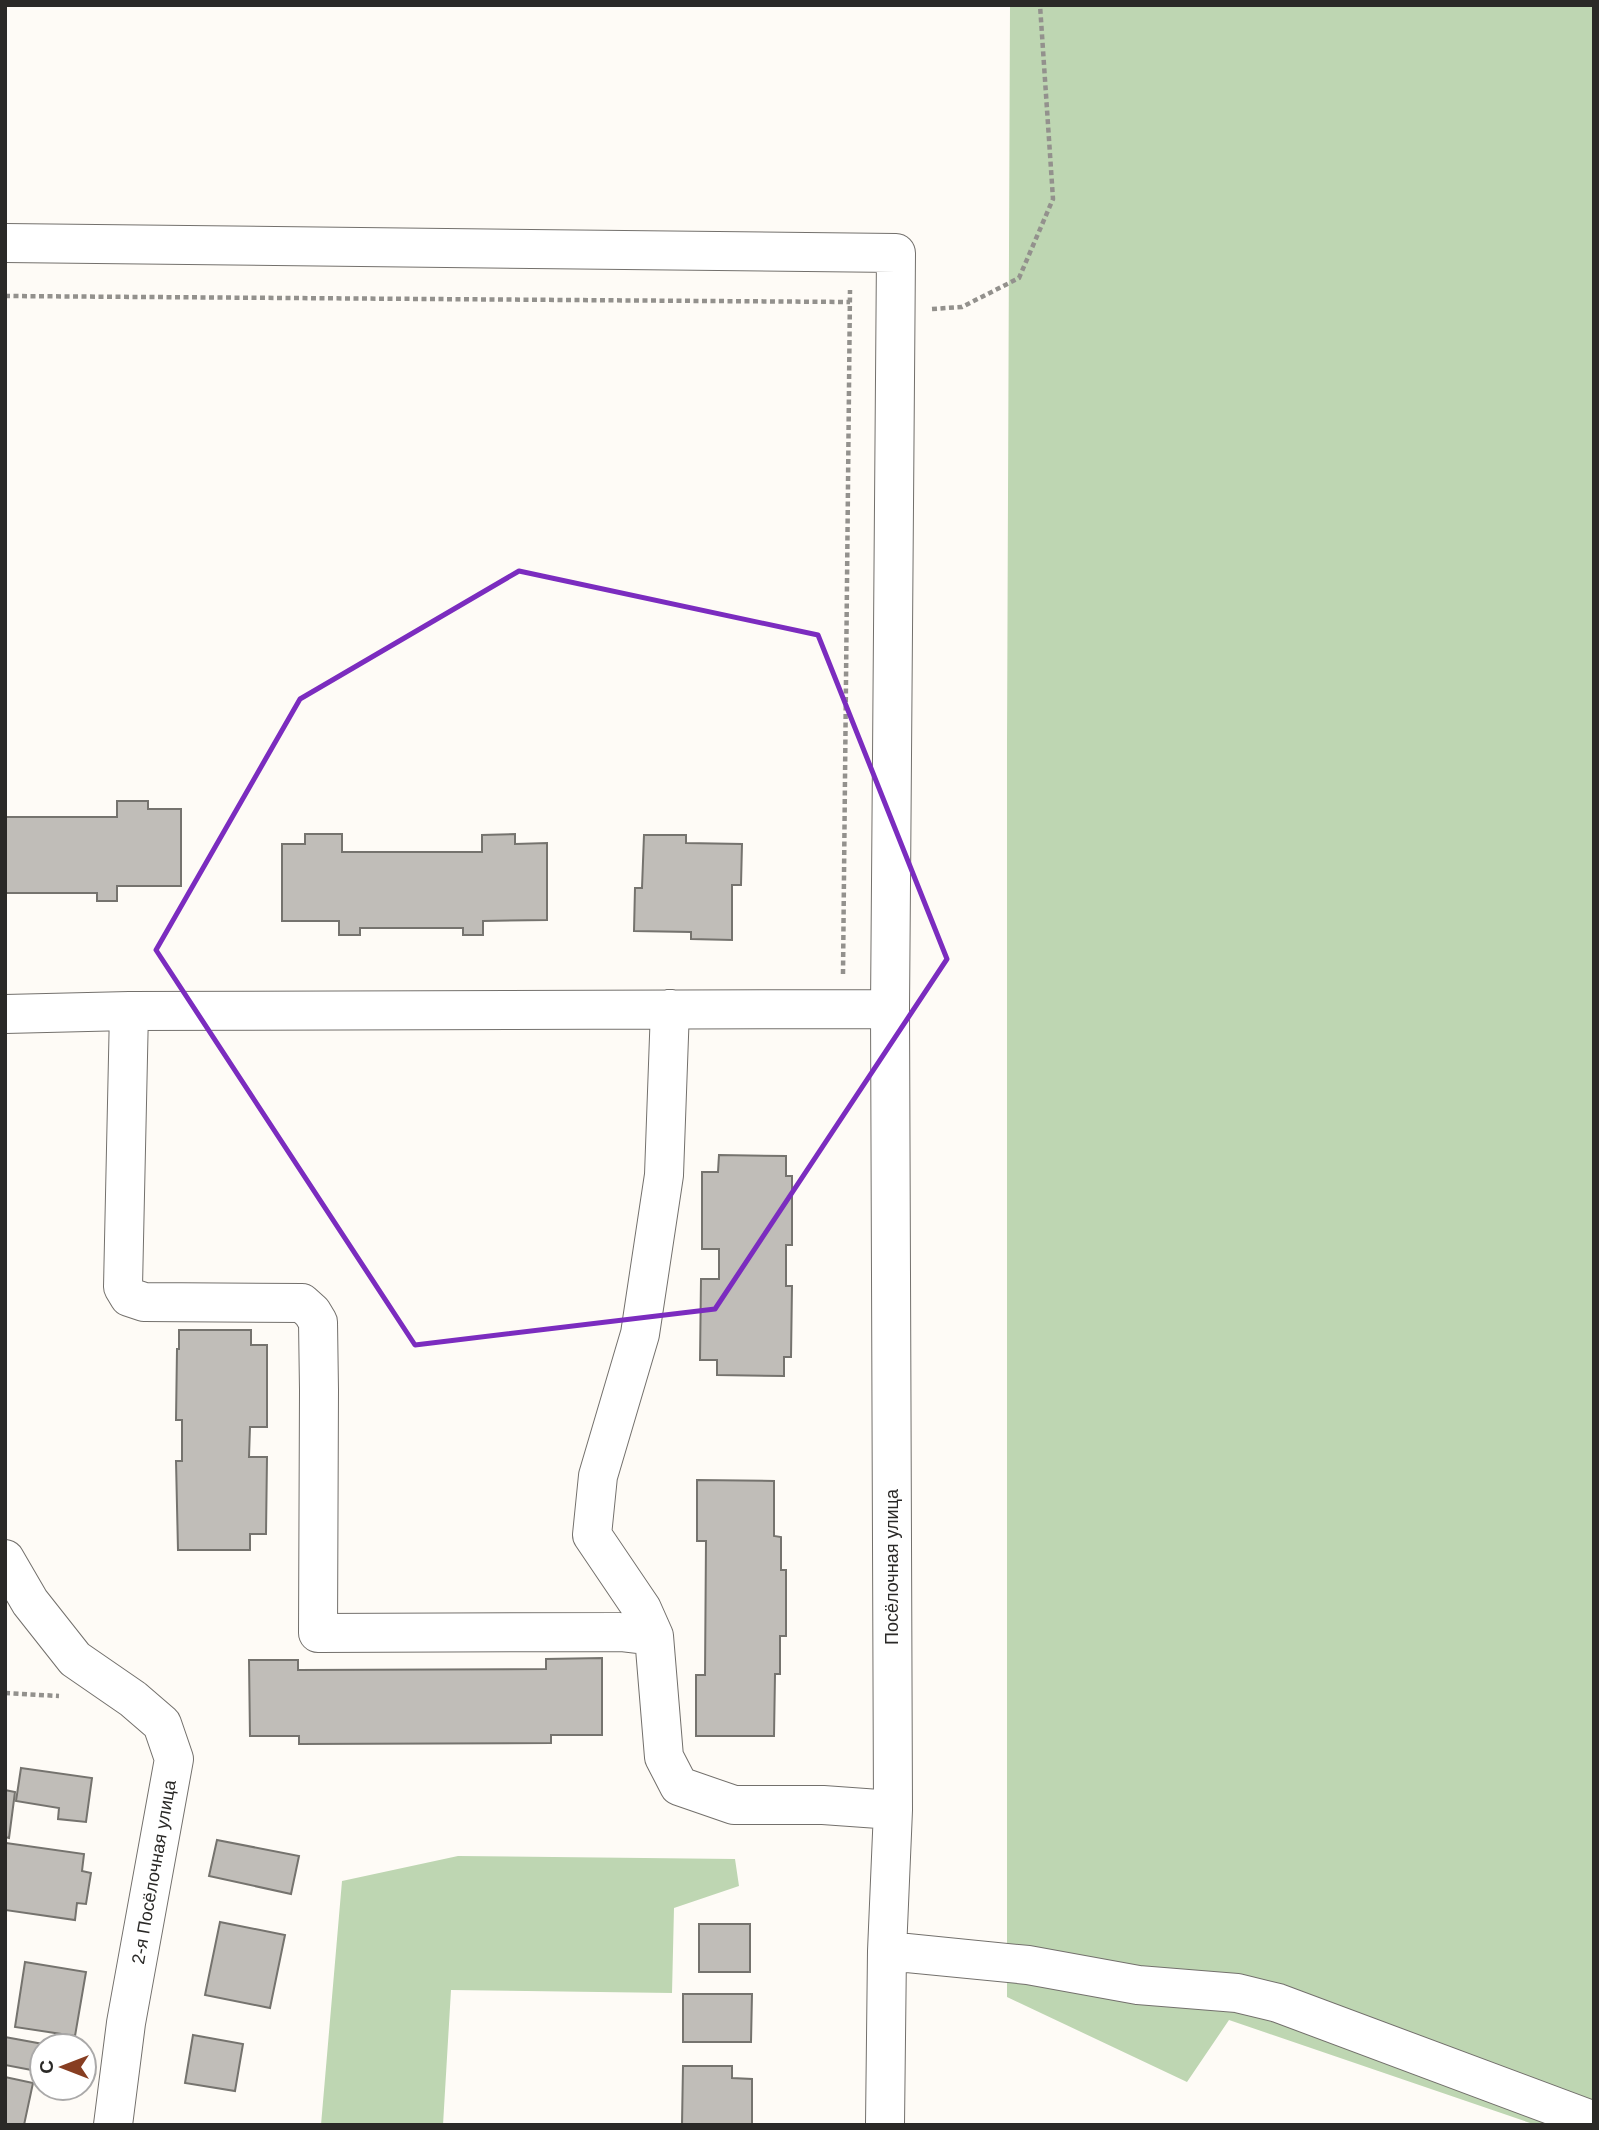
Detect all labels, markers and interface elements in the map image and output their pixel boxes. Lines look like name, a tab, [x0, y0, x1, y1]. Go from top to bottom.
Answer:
street label: Посёлочная улица	[882, 1488, 902, 1645]
street label: 2-я Посёлочная улица	[128, 1777, 180, 1966]
north arrow	[28, 2032, 98, 2102]
text: С	[36, 2060, 57, 2074]

